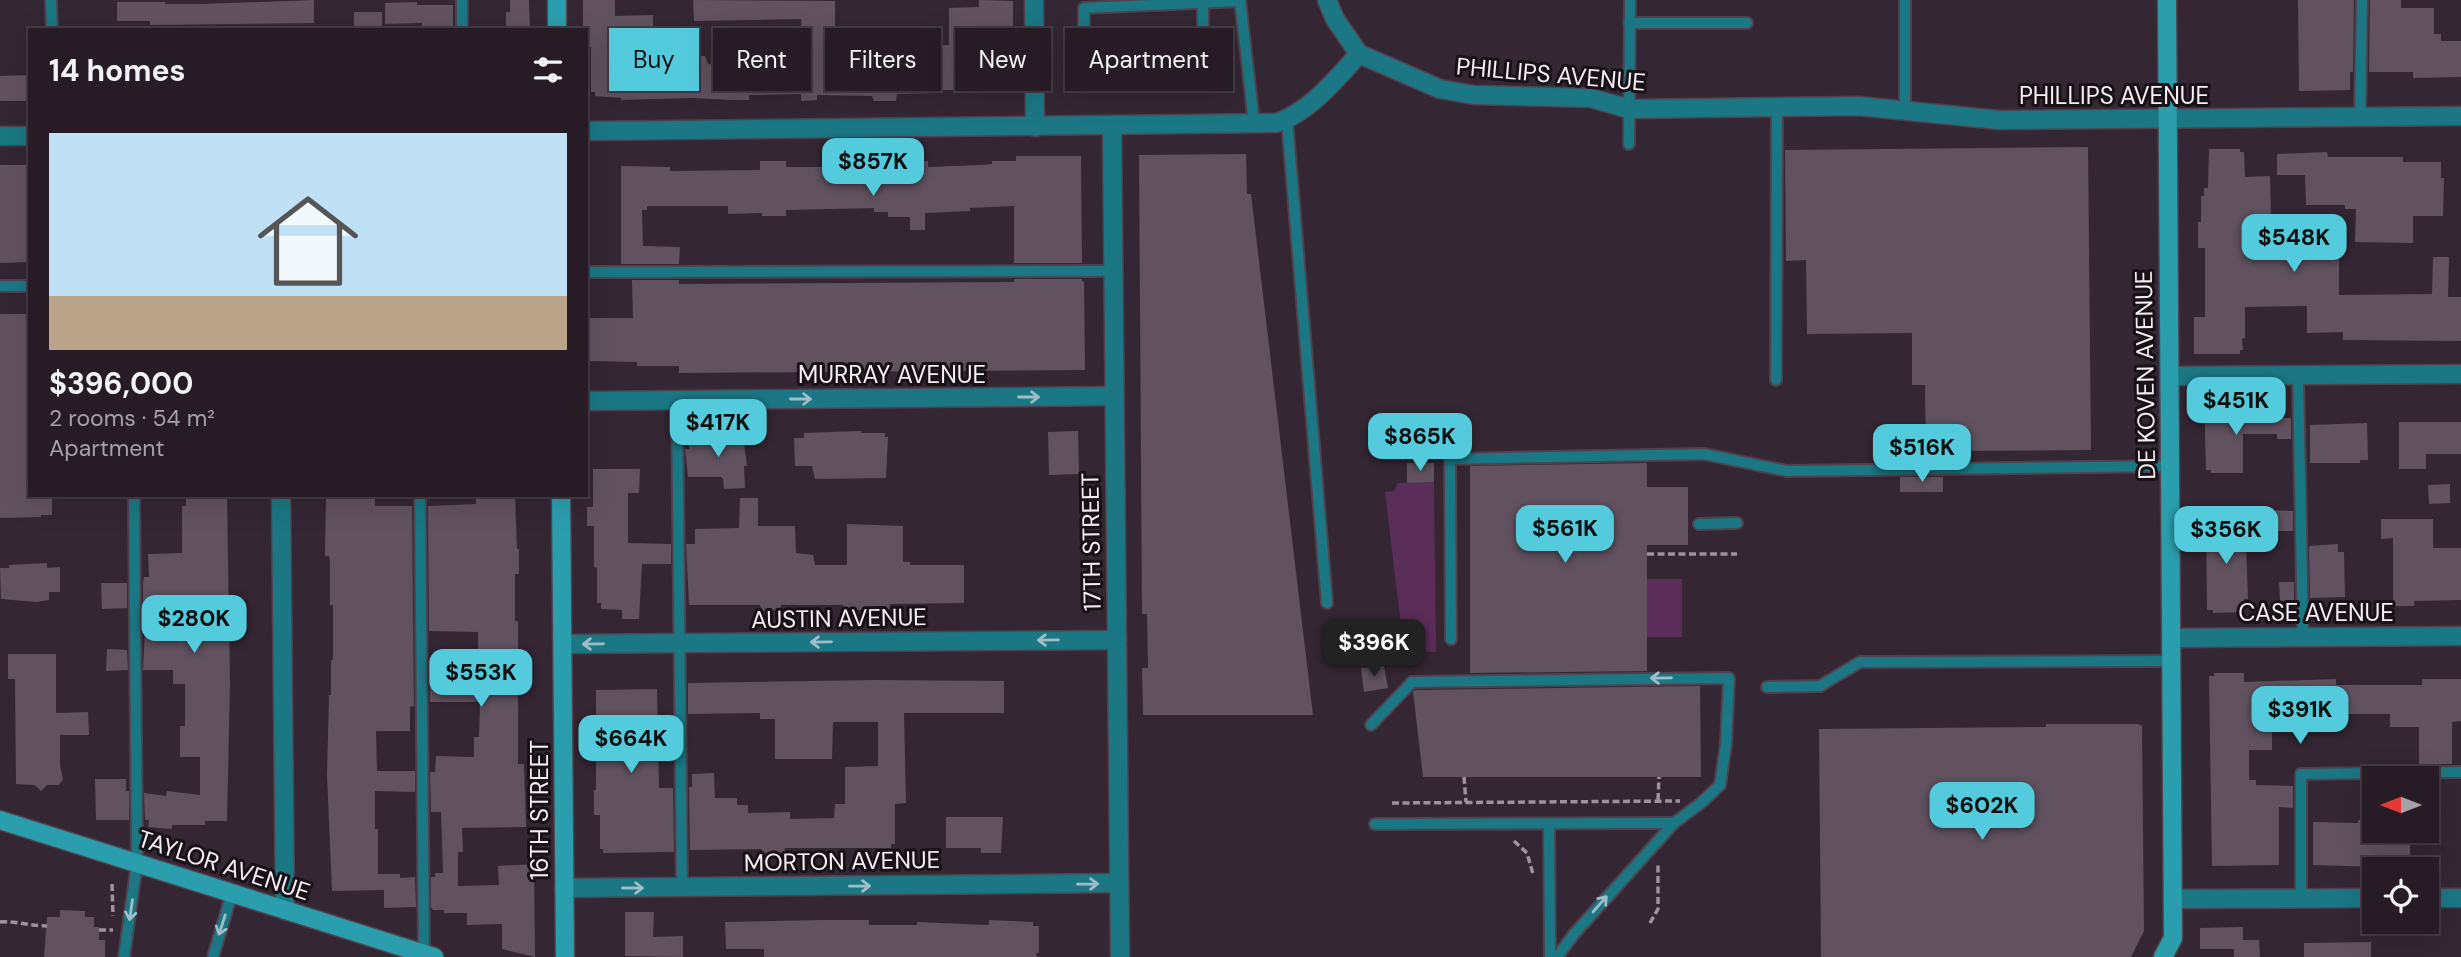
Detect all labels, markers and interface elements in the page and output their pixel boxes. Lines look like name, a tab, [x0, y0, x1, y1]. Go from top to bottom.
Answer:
chip: Buy	[609, 28, 699, 91]
chip: Rent	[713, 28, 811, 91]
chip: Filters	[825, 28, 941, 91]
chip: New	[955, 28, 1051, 91]
chip: Apartment	[1065, 28, 1233, 91]
street label: PHILLIPS AVENUE	[1455, 50, 1647, 98]
text: 14 homes	[49, 51, 186, 90]
icon: filters	[529, 51, 567, 89]
street label: PHILLIPS AVENUE	[2019, 80, 2209, 111]
pin: $857K	[824, 138, 922, 198]
text: $857K	[838, 146, 908, 176]
icon: home	[245, 178, 371, 304]
pin: $548K	[2245, 215, 2343, 274]
text: $548K	[2258, 222, 2330, 252]
street label: DE KOVEN AVENUE	[2128, 270, 2162, 480]
street label: MURRAY AVENUE	[798, 359, 986, 390]
text: $396,000	[49, 364, 193, 403]
pin: $451K	[2187, 378, 2285, 437]
text: $451K	[2203, 385, 2269, 415]
one-way arrow	[1017, 390, 1040, 404]
one-way arrow	[790, 392, 813, 406]
pin: $417K	[669, 400, 767, 459]
text: 2 rooms · 54 m²	[49, 403, 215, 433]
text: $417K	[686, 407, 750, 437]
pin: $865K	[1371, 414, 1469, 473]
text: $865K	[1384, 421, 1456, 451]
pin: $516K	[1873, 424, 1971, 484]
text: $516K	[1889, 432, 1955, 462]
text: Apartment	[49, 433, 164, 463]
street label: 17TH STREET	[1074, 473, 1108, 611]
pin: $561K	[1516, 505, 1614, 565]
pin: $356K	[2177, 506, 2275, 566]
text: $561K	[1532, 513, 1598, 543]
text: $356K	[2190, 514, 2262, 544]
pin: $280K	[145, 596, 243, 655]
street label: CASE AVENUE	[2238, 597, 2394, 628]
street label: AUSTIN AVENUE	[751, 601, 927, 635]
text: $280K	[158, 603, 230, 633]
pin: $396K	[1325, 620, 1423, 679]
text: $396K	[1338, 627, 1410, 657]
one-way arrow	[1037, 634, 1060, 647]
one-way arrow	[810, 636, 833, 649]
one-way arrow	[582, 637, 605, 651]
pin: $553K	[432, 650, 530, 709]
text: $553K	[445, 657, 517, 687]
one-way arrow	[1650, 671, 1673, 685]
pin: $391K	[2251, 686, 2349, 746]
text: $391K	[2267, 694, 2333, 724]
pin: $664K	[582, 716, 680, 775]
text: $664K	[594, 723, 668, 753]
street label: 16TH STREET	[524, 740, 555, 880]
north arrow	[2362, 766, 2440, 844]
map controls	[2362, 766, 2439, 934]
pin: $602K	[1933, 782, 2031, 842]
text: $602K	[1946, 790, 2018, 820]
street label: TAYLOR AVENUE	[134, 823, 314, 907]
street label: MORTON AVENUE	[744, 844, 940, 878]
button: locate	[2362, 857, 2439, 934]
one-way arrow	[1076, 877, 1099, 890]
one-way arrow	[848, 879, 871, 892]
one-way arrow	[621, 881, 644, 894]
one-way arrow	[1592, 895, 1608, 913]
one-way arrow	[124, 898, 137, 921]
one-way arrow	[215, 914, 228, 936]

